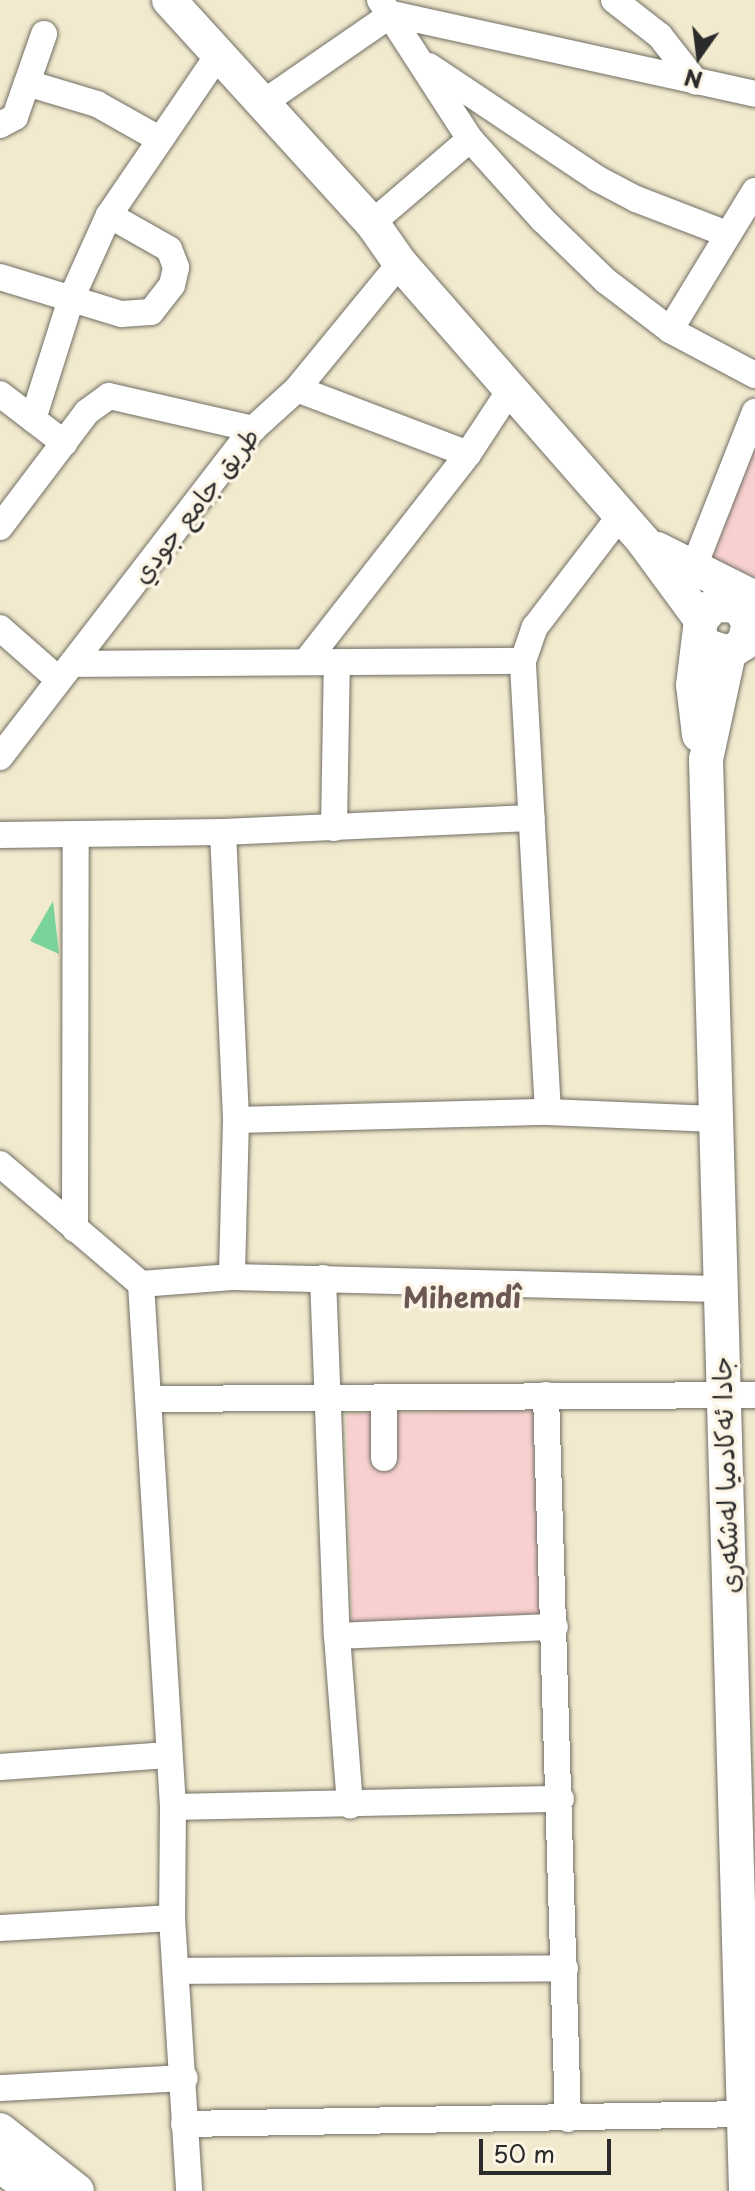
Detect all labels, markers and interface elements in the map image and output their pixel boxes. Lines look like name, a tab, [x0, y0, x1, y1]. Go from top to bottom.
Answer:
north arrow	[659, 16, 739, 96]
text: N	[681, 62, 706, 98]
street label: طريق جامع جودي	[125, 421, 265, 589]
district label: Mihemdî	[403, 1280, 521, 1314]
street label: جادا ئه‌كادميا له‌شكه‌رى	[705, 1356, 745, 1594]
scale bar	[483, 2123, 615, 2173]
text: 50 m	[493, 2135, 555, 2171]

